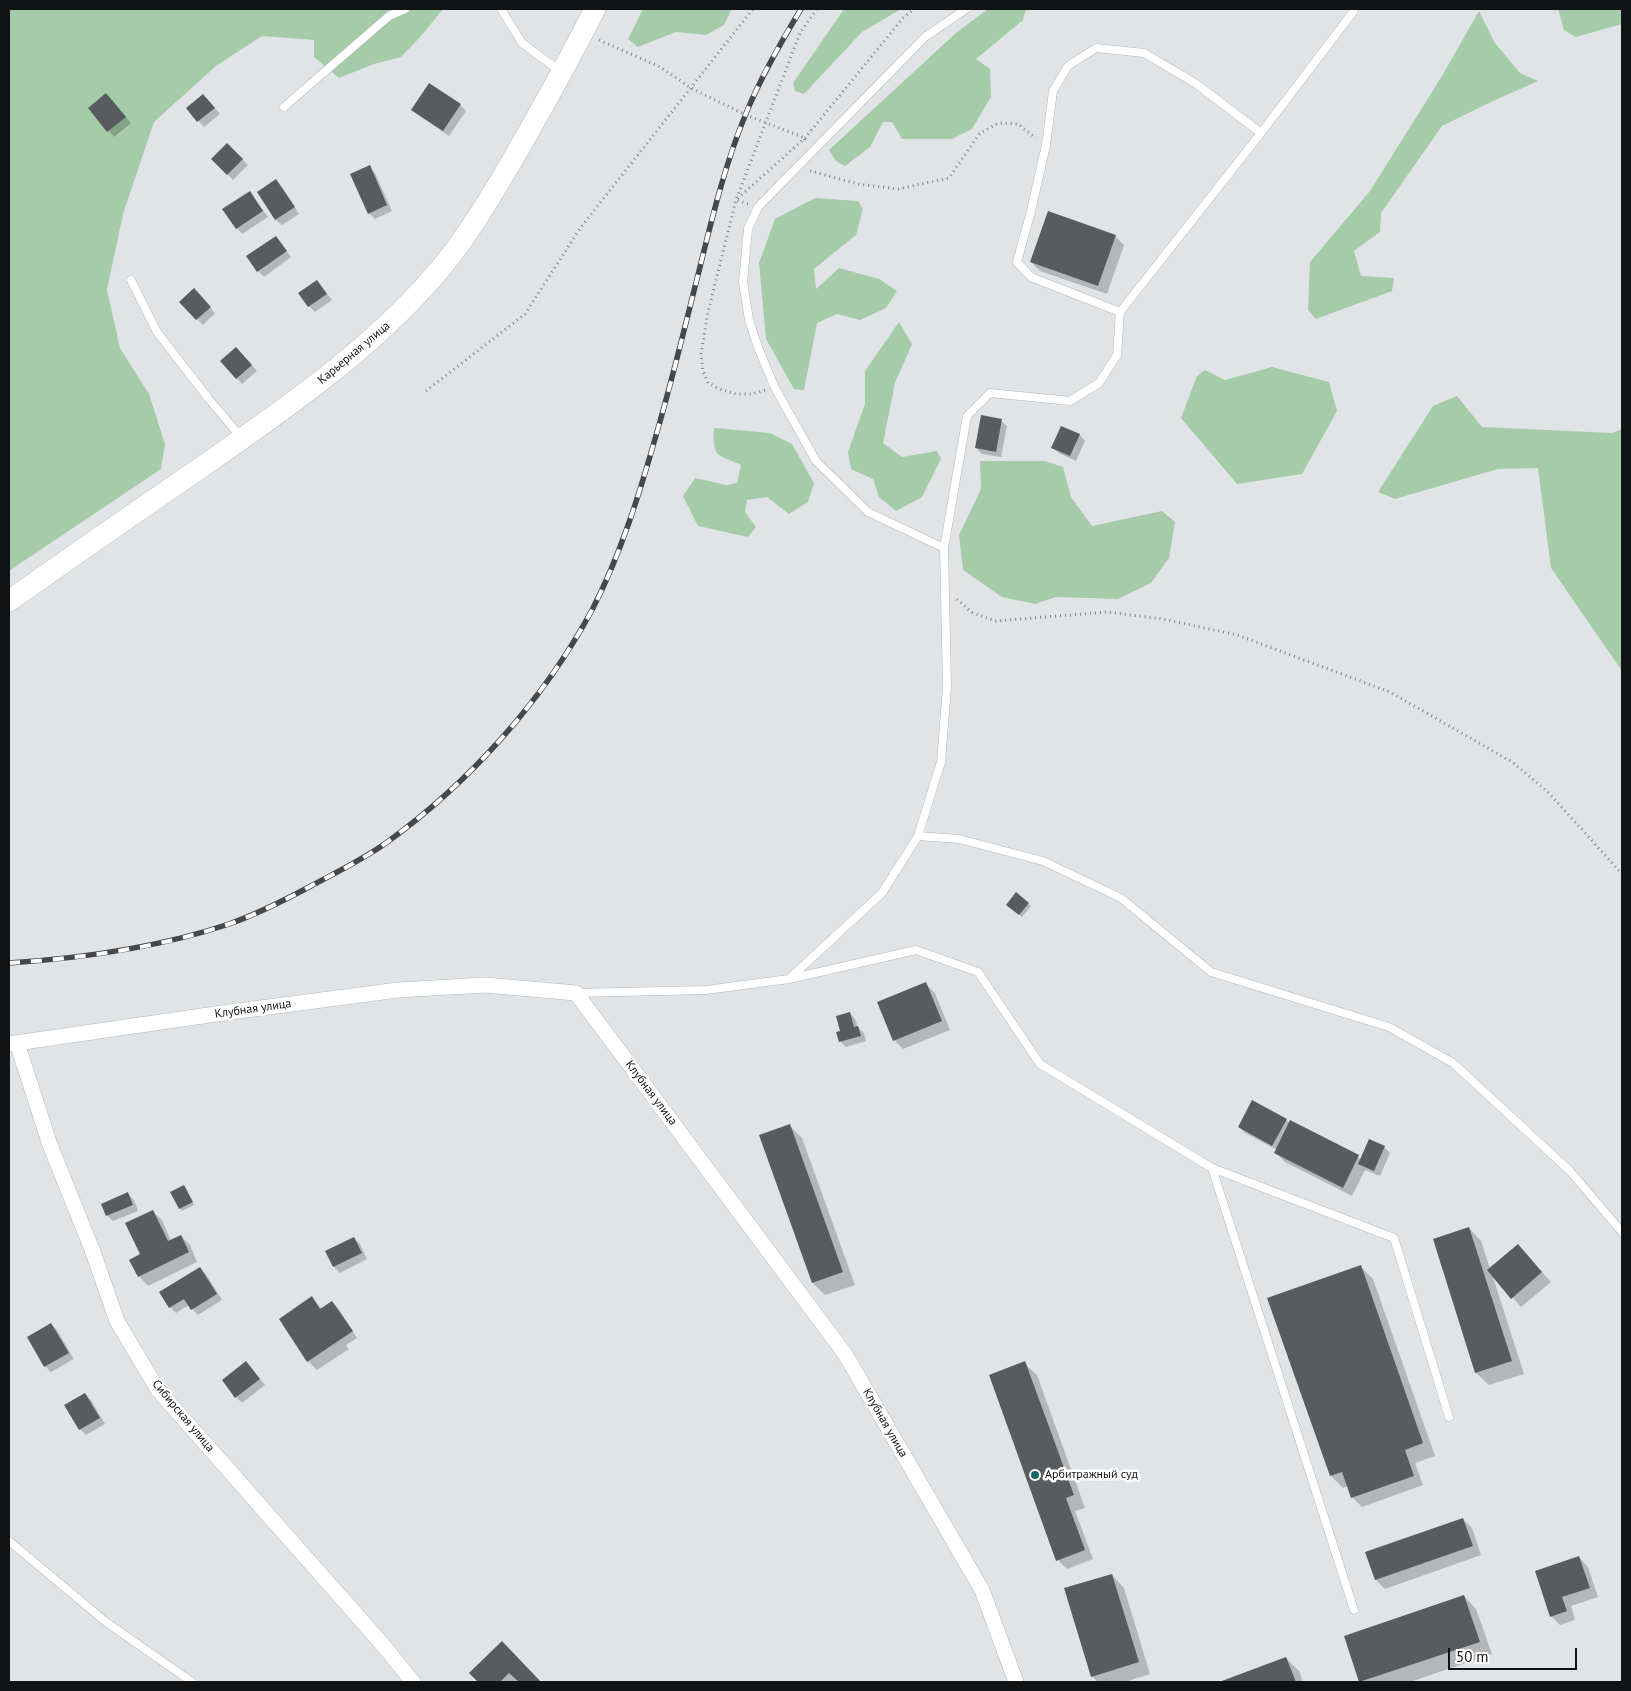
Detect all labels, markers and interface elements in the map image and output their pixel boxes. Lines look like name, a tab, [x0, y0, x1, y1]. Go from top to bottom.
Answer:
street label: Карьерная улица	[315, 319, 393, 387]
street label: Клубная улица	[214, 996, 292, 1022]
street label: Клубная улица	[622, 1058, 680, 1128]
street label: Сибирская улица	[149, 1377, 217, 1455]
street label: Клубная улица	[859, 1386, 911, 1460]
place label: Арбитражный суд	[1045, 1468, 1138, 1482]
marker: Арбитражный суд	[1029, 1469, 1041, 1481]
scale bar	[1451, 1638, 1580, 1670]
text: 50 m	[1456, 1647, 1489, 1666]

